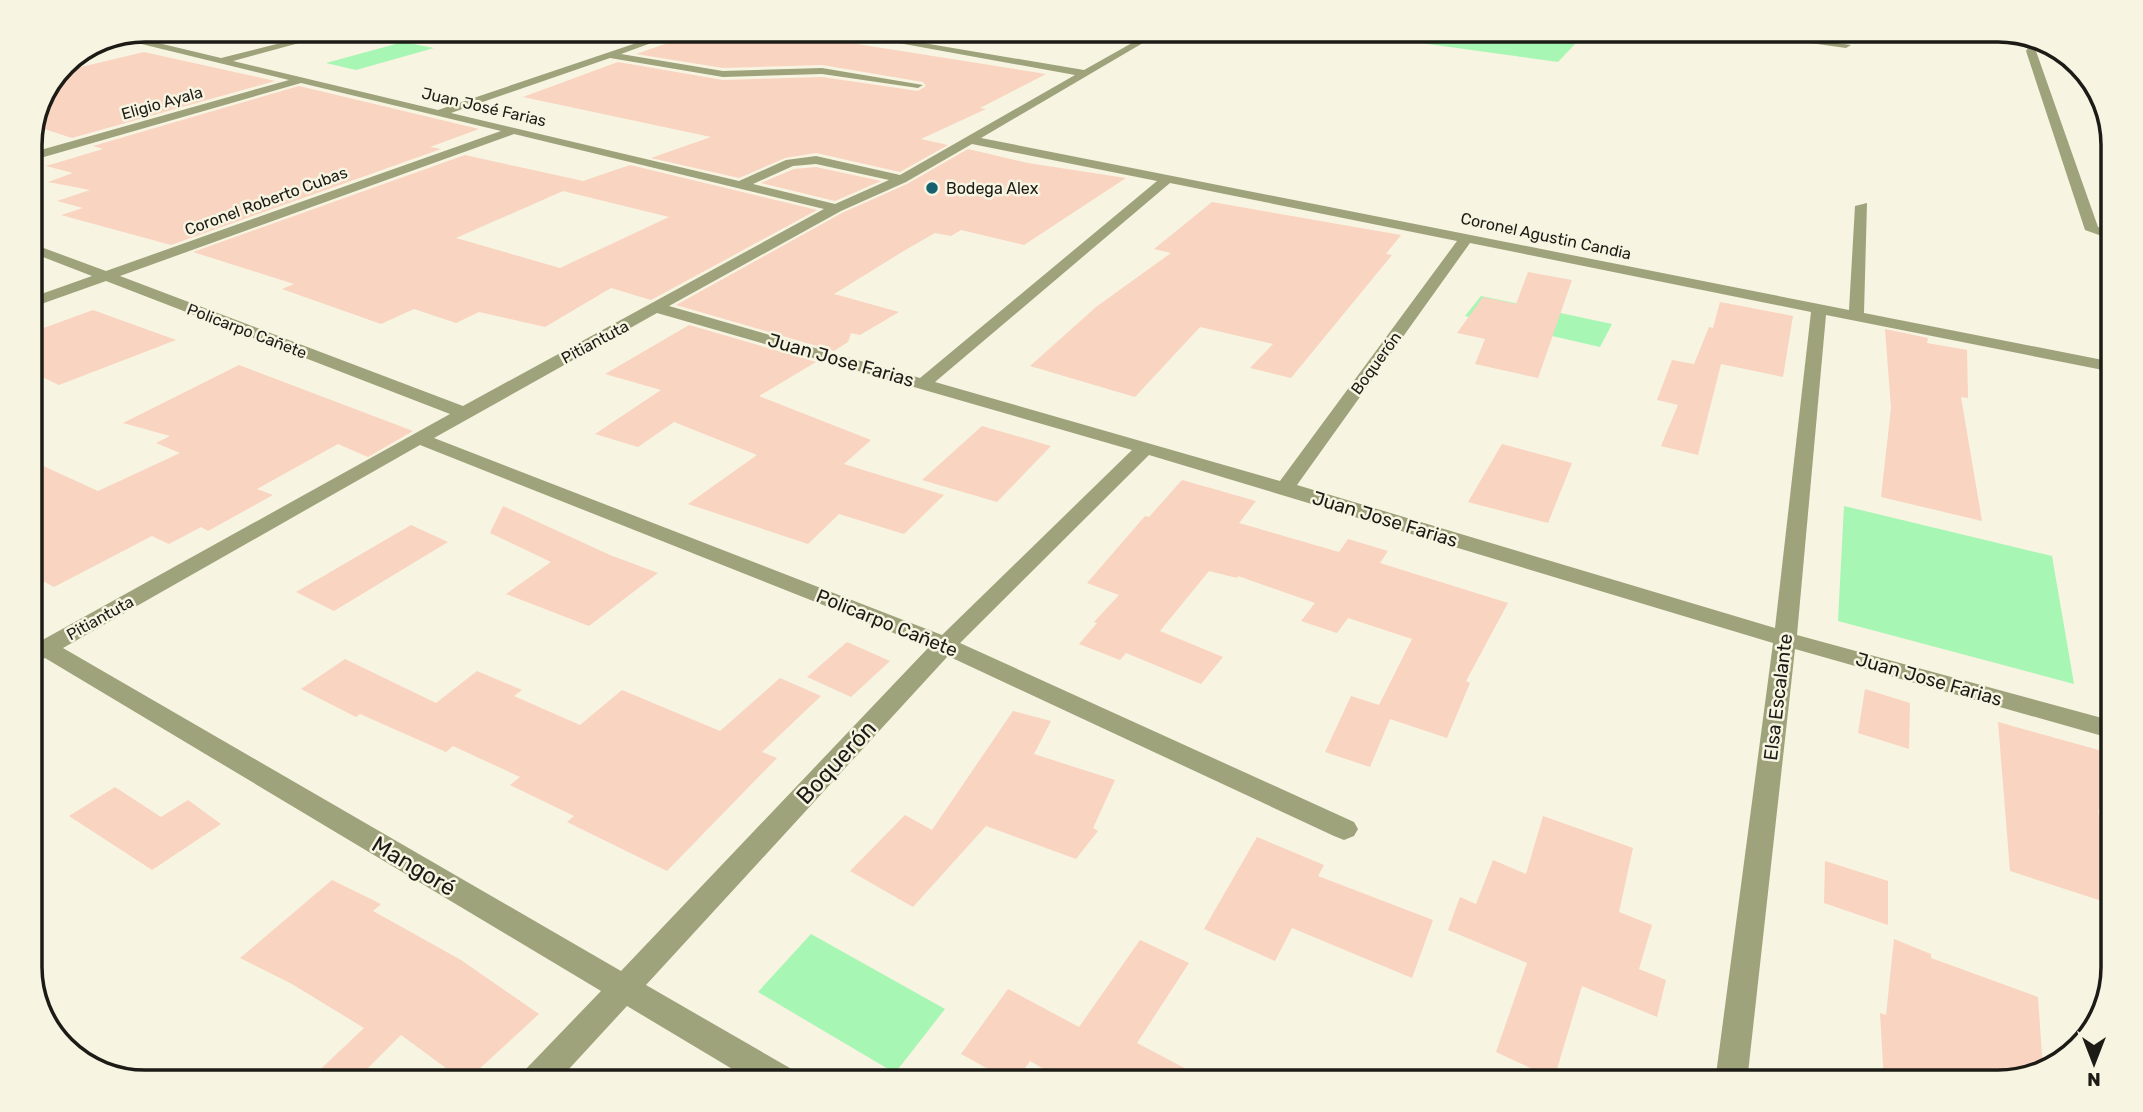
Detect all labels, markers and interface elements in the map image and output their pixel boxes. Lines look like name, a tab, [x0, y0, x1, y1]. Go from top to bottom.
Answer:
street label: Eligio Ayala	[119, 82, 205, 124]
street label: Juan José Farias	[420, 83, 548, 131]
street label: Coronel Roberto Cubas	[182, 163, 350, 239]
place label: Bodega Alex	[946, 179, 1039, 198]
marker: Bodega Alex	[924, 180, 940, 196]
street label: Coronel Agustin Candia	[1459, 209, 1633, 263]
street label: Policarpo Cañete	[184, 299, 310, 363]
street label: Pitiantuta	[558, 316, 632, 368]
street label: Juan Jose Farias	[765, 328, 917, 392]
street label: Boquerón	[1347, 328, 1405, 398]
street label: Juan Jose Farias	[1309, 486, 1461, 552]
street label: Policarpo Cañete	[813, 584, 961, 662]
street label: Pitiantuta	[63, 592, 137, 644]
street label: Elsa Escalante	[1759, 632, 1797, 762]
street label: Juan Jose Farias	[1853, 647, 2005, 711]
street label: Boquerón	[790, 714, 882, 810]
street label: Mangoré	[367, 830, 461, 902]
north arrow	[2059, 1028, 2129, 1098]
text: N	[2087, 1068, 2101, 1091]

